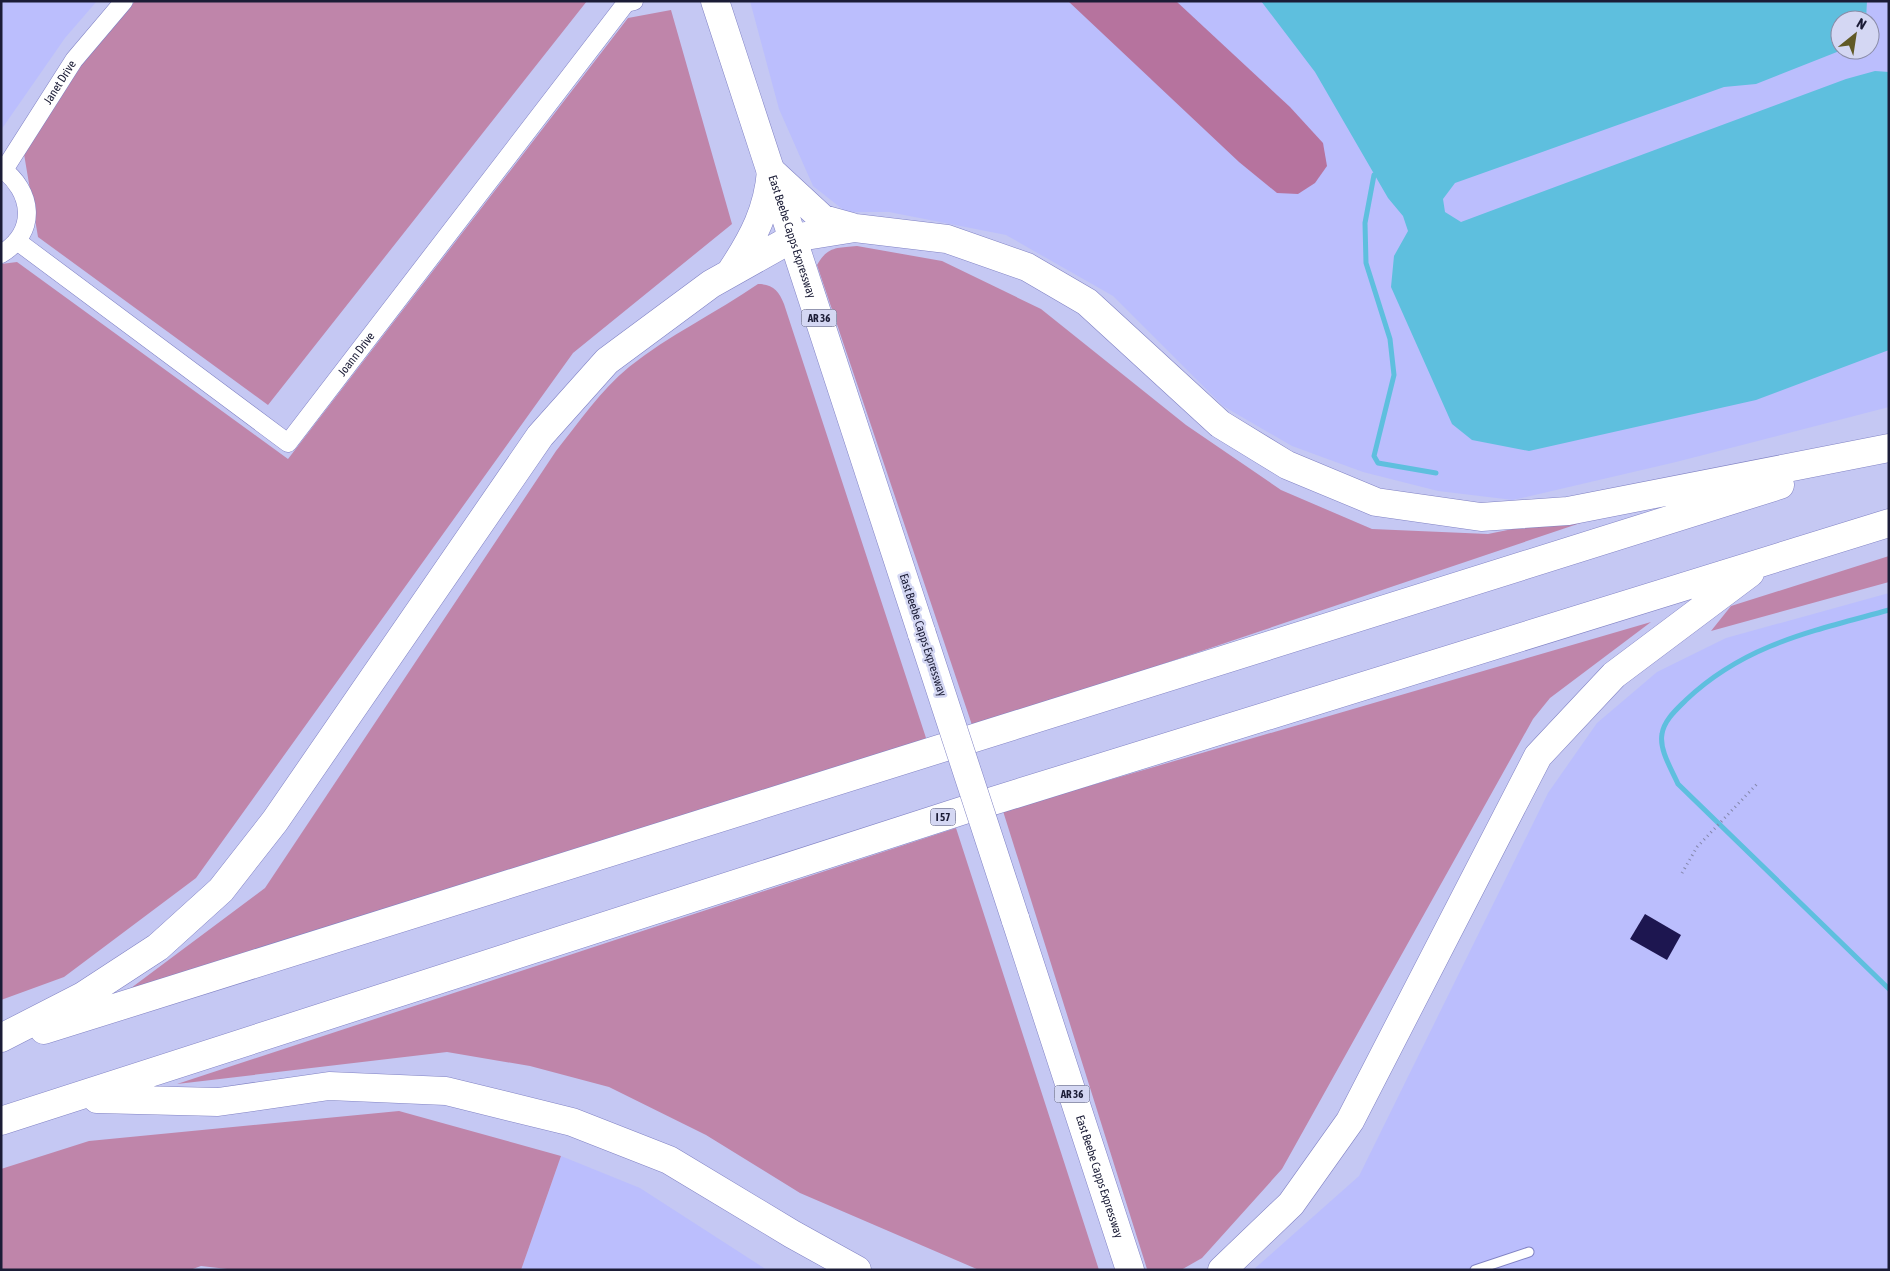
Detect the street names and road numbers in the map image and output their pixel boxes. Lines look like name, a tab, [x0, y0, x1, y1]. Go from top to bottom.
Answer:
street label: Janet Drive	[41, 58, 79, 107]
street label: East Beebe Capps Expressway	[765, 173, 819, 300]
road number: AR 36	[802, 310, 836, 326]
street label: Joann Drive	[335, 329, 378, 379]
street label: East Beebe Capps Expressway	[897, 572, 949, 698]
road number: I 57	[930, 809, 956, 826]
road number: AR 36	[1054, 1086, 1090, 1102]
street label: East Beebe Capps Expressway	[1073, 1113, 1126, 1240]

